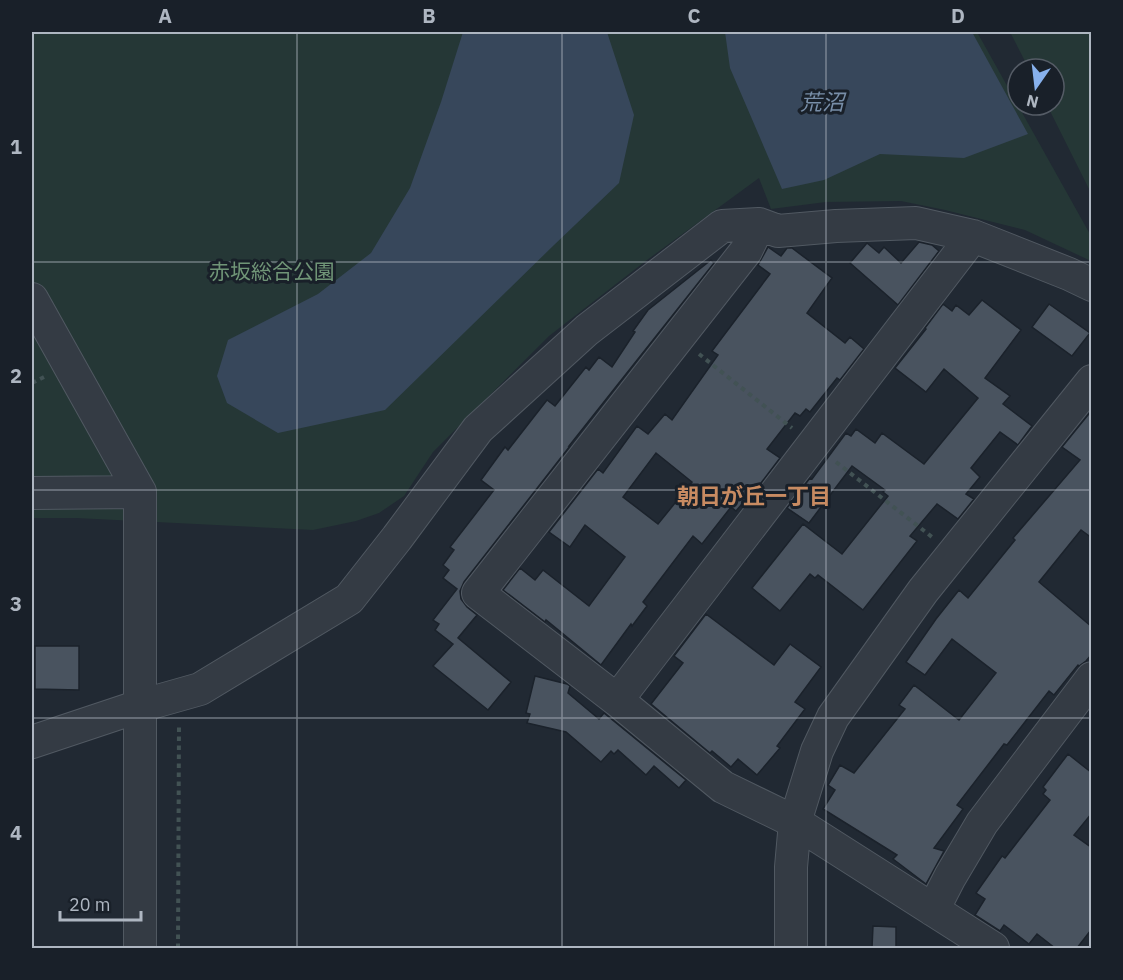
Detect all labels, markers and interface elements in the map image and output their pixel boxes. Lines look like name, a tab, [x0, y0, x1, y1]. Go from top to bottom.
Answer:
text: A	[158, 2, 172, 29]
text: B	[422, 2, 436, 29]
text: C	[687, 2, 701, 29]
text: D	[951, 2, 965, 29]
north arrow	[1006, 57, 1066, 117]
water label: 荒沼	[800, 87, 847, 116]
text: N	[1024, 90, 1040, 113]
text: 1	[10, 133, 22, 160]
park label: 赤坂総合公園	[209, 257, 335, 285]
text: 2	[10, 362, 22, 389]
district label: 朝日が丘一丁目	[677, 481, 831, 510]
text: 3	[10, 590, 22, 617]
text: 4	[10, 819, 22, 846]
scale bar	[60, 884, 141, 922]
text: 20 m	[69, 893, 111, 916]

